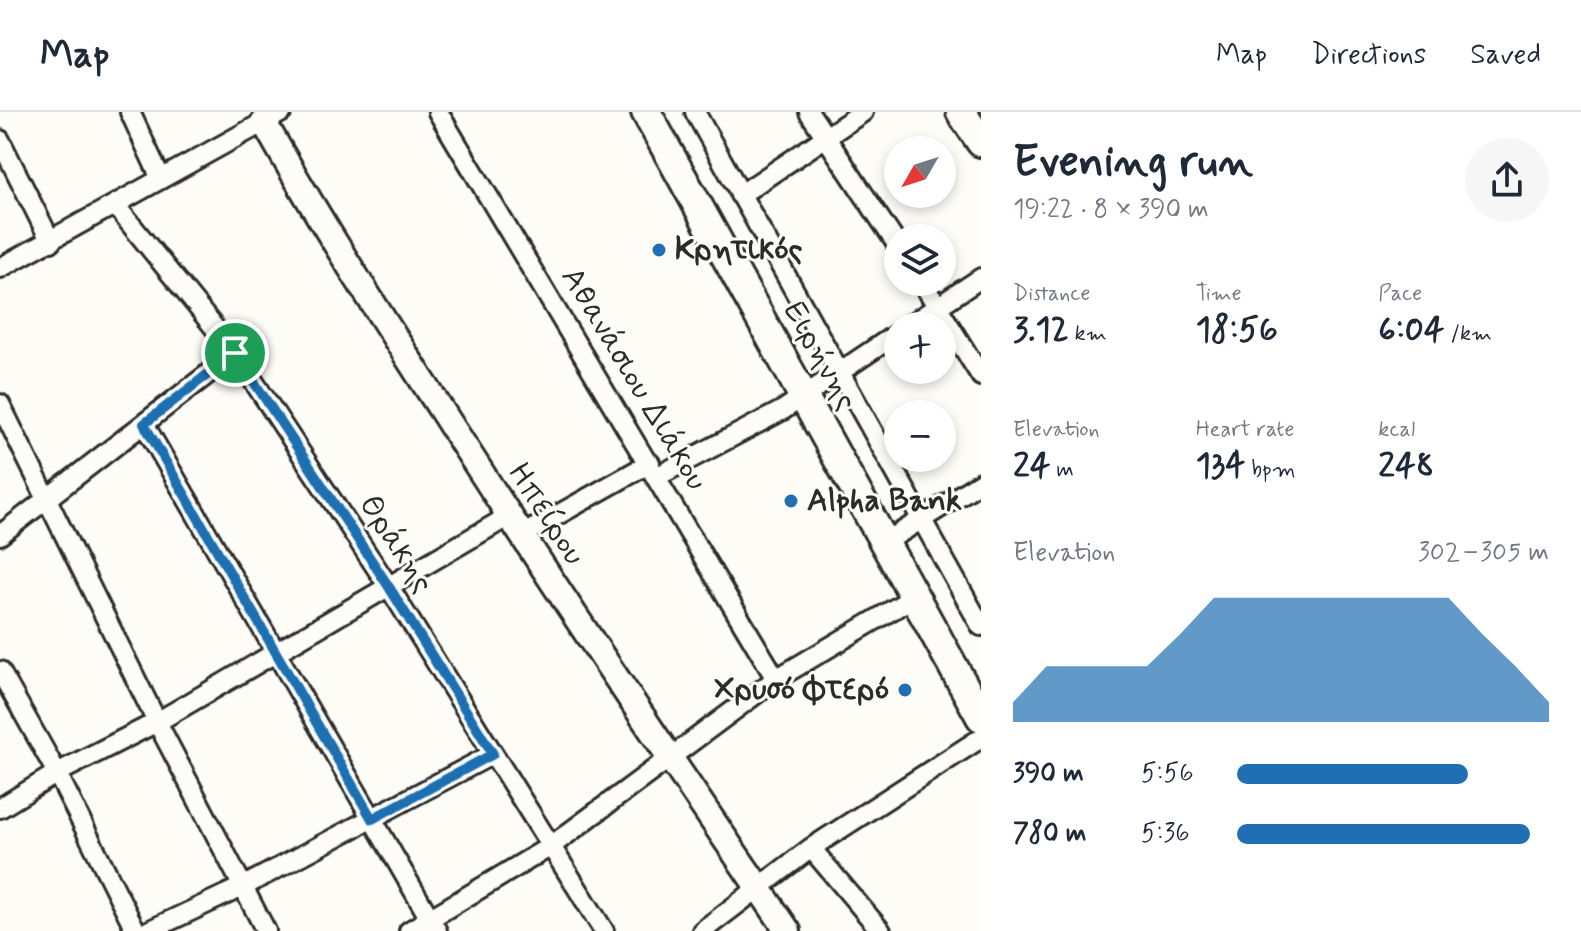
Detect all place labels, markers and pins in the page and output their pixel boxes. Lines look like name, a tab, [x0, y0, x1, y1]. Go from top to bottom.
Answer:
place label: Κρητικός	[675, 229, 803, 271]
marker: Κρητικός	[650, 241, 668, 259]
pin	[201, 319, 269, 387]
place label: Alpha Bank	[807, 480, 962, 522]
marker: Alpha Bank	[782, 492, 800, 510]
place label: Χρυσό Φτερό	[714, 669, 889, 711]
marker: Χρυσό Φτερό	[896, 681, 914, 699]

